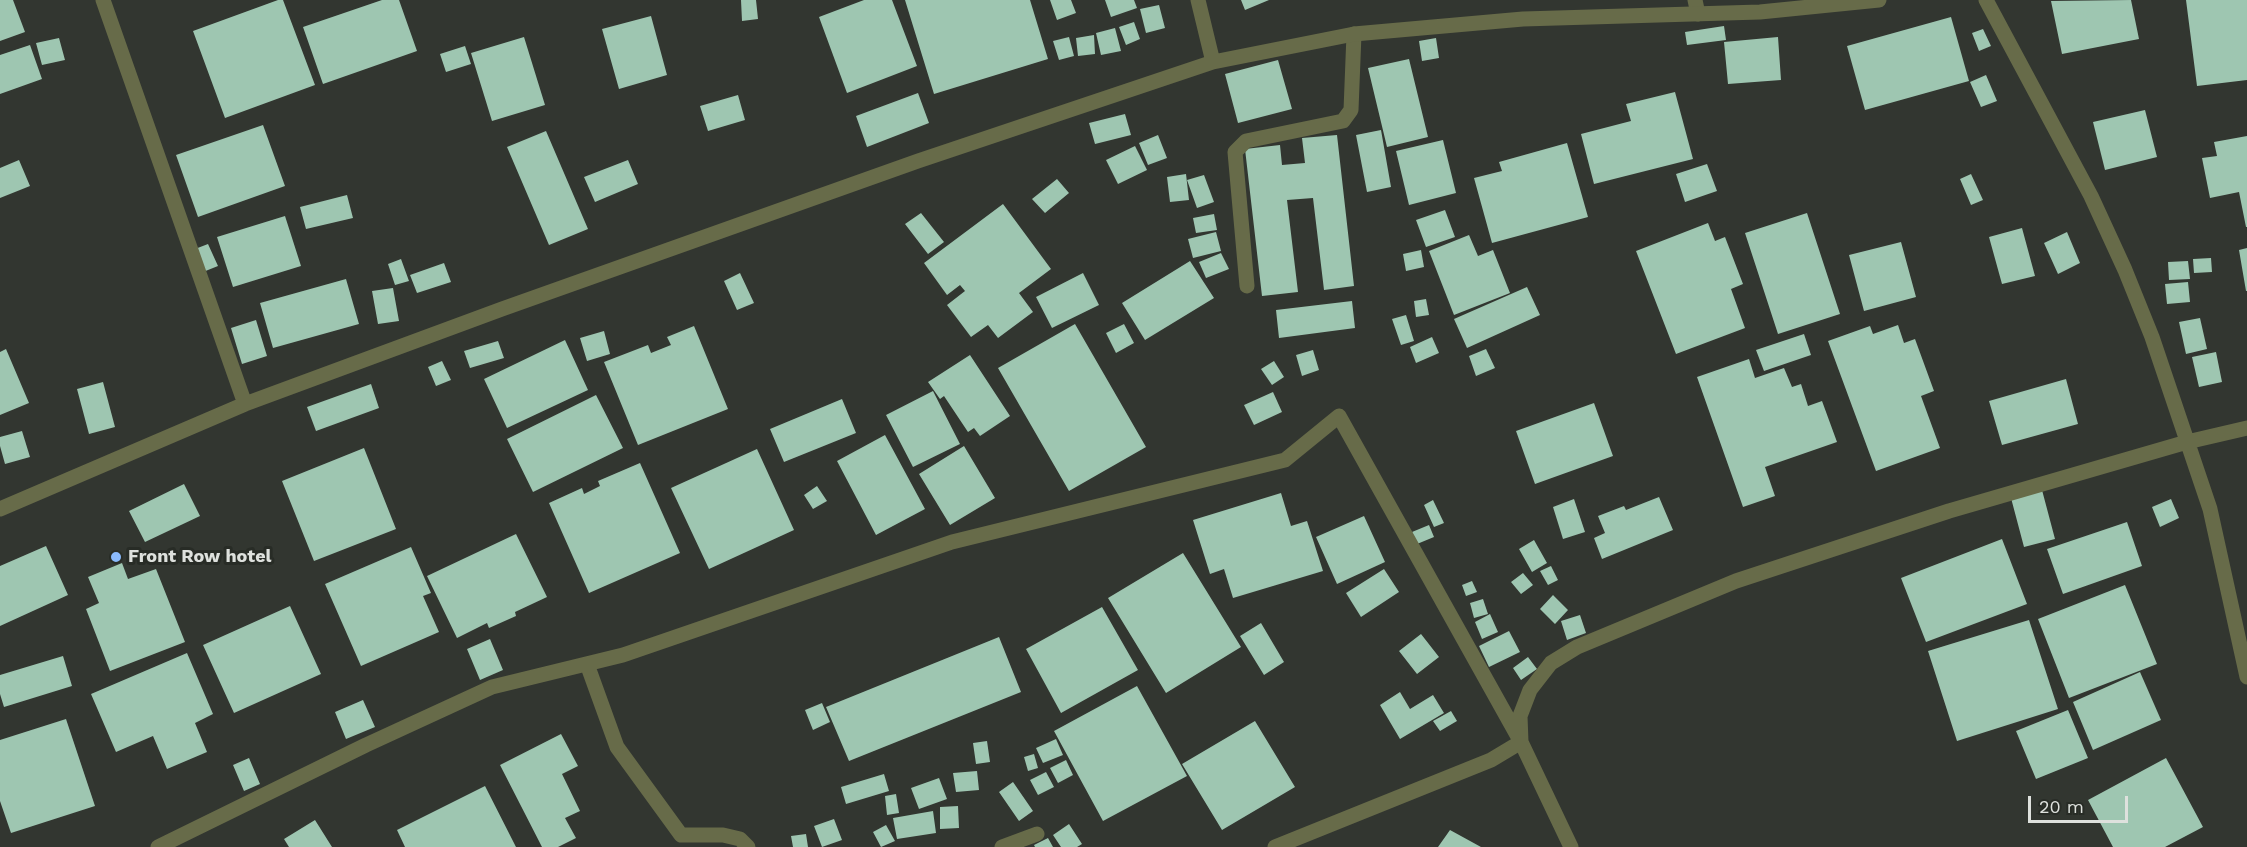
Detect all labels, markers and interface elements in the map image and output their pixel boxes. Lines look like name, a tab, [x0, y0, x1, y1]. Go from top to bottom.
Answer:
place label: Front Row hotel	[128, 546, 271, 568]
marker: Front Row hotel	[109, 550, 123, 564]
scale bar	[2031, 784, 2132, 822]
text: 20 m	[2039, 796, 2084, 817]

